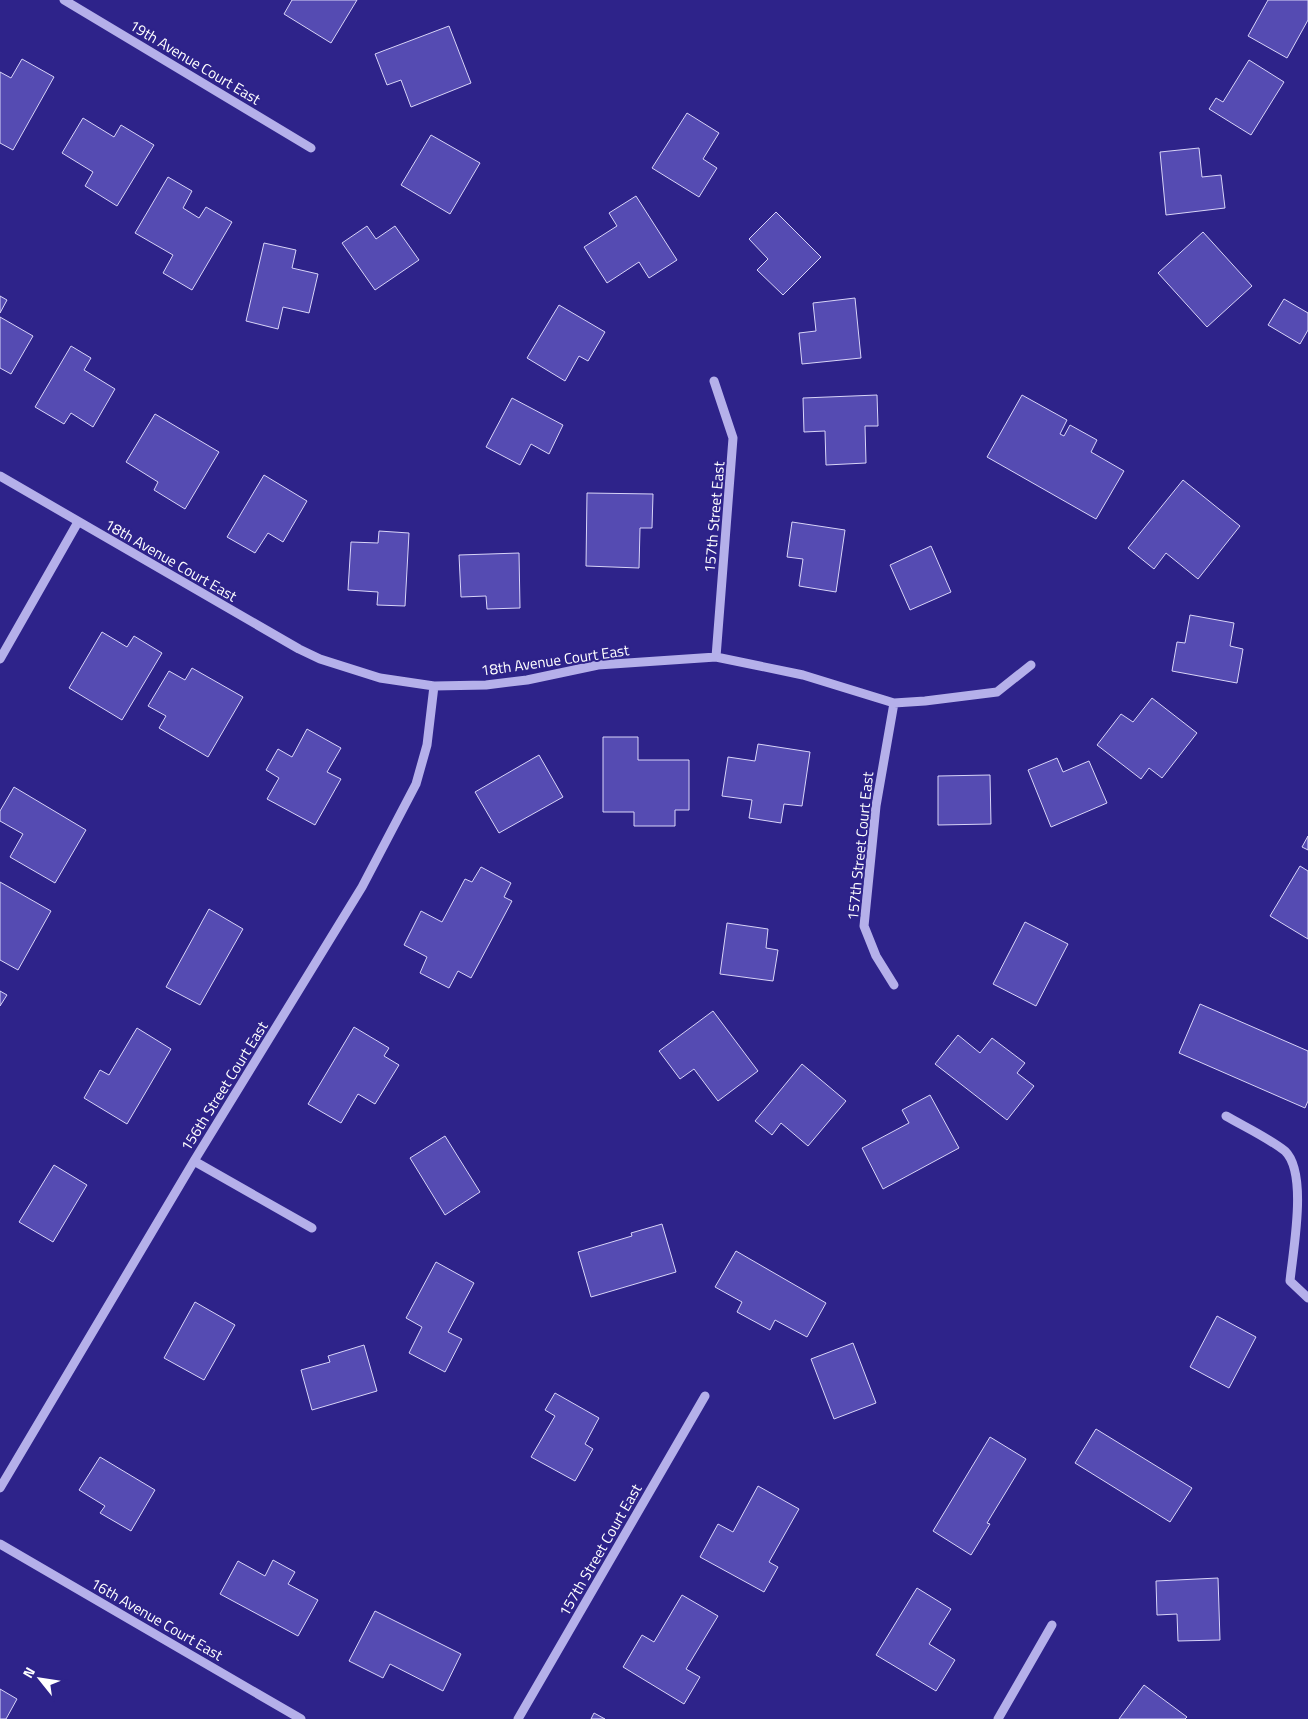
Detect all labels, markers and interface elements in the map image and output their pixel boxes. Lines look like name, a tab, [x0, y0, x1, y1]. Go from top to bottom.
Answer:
street label: 19th Avenue Court East	[125, 14, 266, 111]
street label: 157th Street East	[698, 460, 730, 574]
street label: 18th Avenue Court East	[101, 513, 242, 608]
street label: 18th Avenue Court East	[479, 638, 631, 682]
street label: 157th Street Court East	[841, 770, 879, 922]
street label: 156th Street Court East	[175, 1016, 274, 1155]
street label: 157th Street Court East	[553, 1479, 648, 1620]
street label: 16th Avenue Court East	[87, 1572, 228, 1667]
north arrow	[15, 1654, 65, 1704]
text: N	[17, 1663, 40, 1682]

